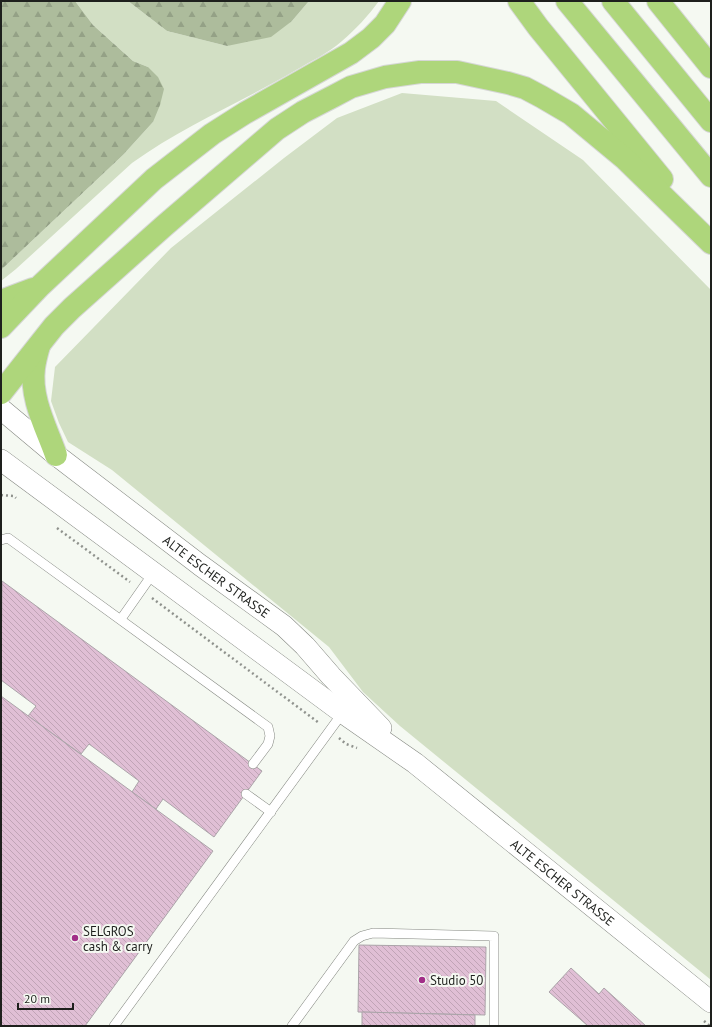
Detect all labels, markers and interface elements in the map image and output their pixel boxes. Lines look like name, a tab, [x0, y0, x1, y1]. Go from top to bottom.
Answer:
street label: ALTE ESCHER STRASSE	[160, 531, 273, 621]
street label: ALTE ESCHER STRASSE	[507, 835, 618, 929]
place label: SELGROS cash & carry	[83, 923, 153, 955]
marker: SELGROS cash & carry	[70, 933, 80, 943]
place label: Studio 50	[430, 972, 483, 989]
marker: Studio 50	[417, 975, 427, 985]
scale bar	[18, 985, 73, 1011]
text: 20 m	[24, 991, 50, 1006]

